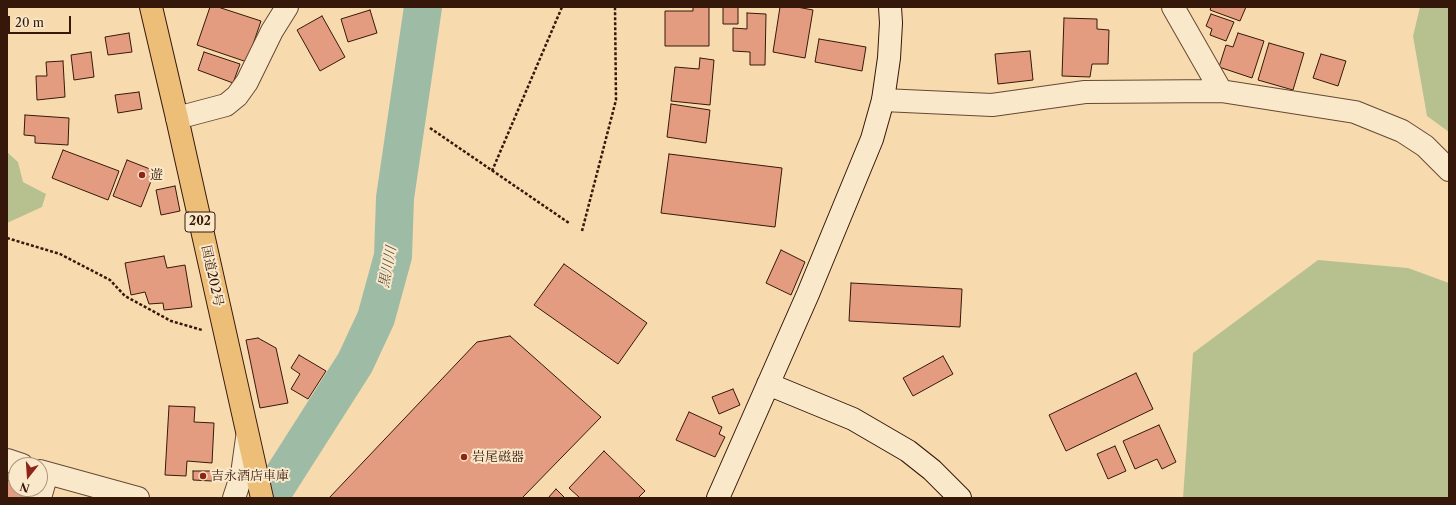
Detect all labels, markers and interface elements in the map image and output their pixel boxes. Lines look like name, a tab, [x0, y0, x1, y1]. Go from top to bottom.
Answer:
scale bar	[10, 8, 73, 34]
text: 20 m	[15, 15, 44, 30]
place label: 遊	[150, 167, 163, 183]
marker: 遊	[137, 170, 147, 180]
road number: 202	[185, 212, 215, 232]
street label: 国道202号	[198, 244, 226, 308]
water label: 黒川川	[376, 245, 400, 289]
place label: 岩尾磁器	[472, 449, 524, 465]
marker: 岩尾磁器	[459, 452, 469, 462]
north arrow	[8, 457, 48, 497]
place label: 吉永酒店車庫	[211, 468, 289, 484]
marker: 吉永酒店車庫	[198, 471, 208, 481]
text: N	[18, 479, 31, 496]

